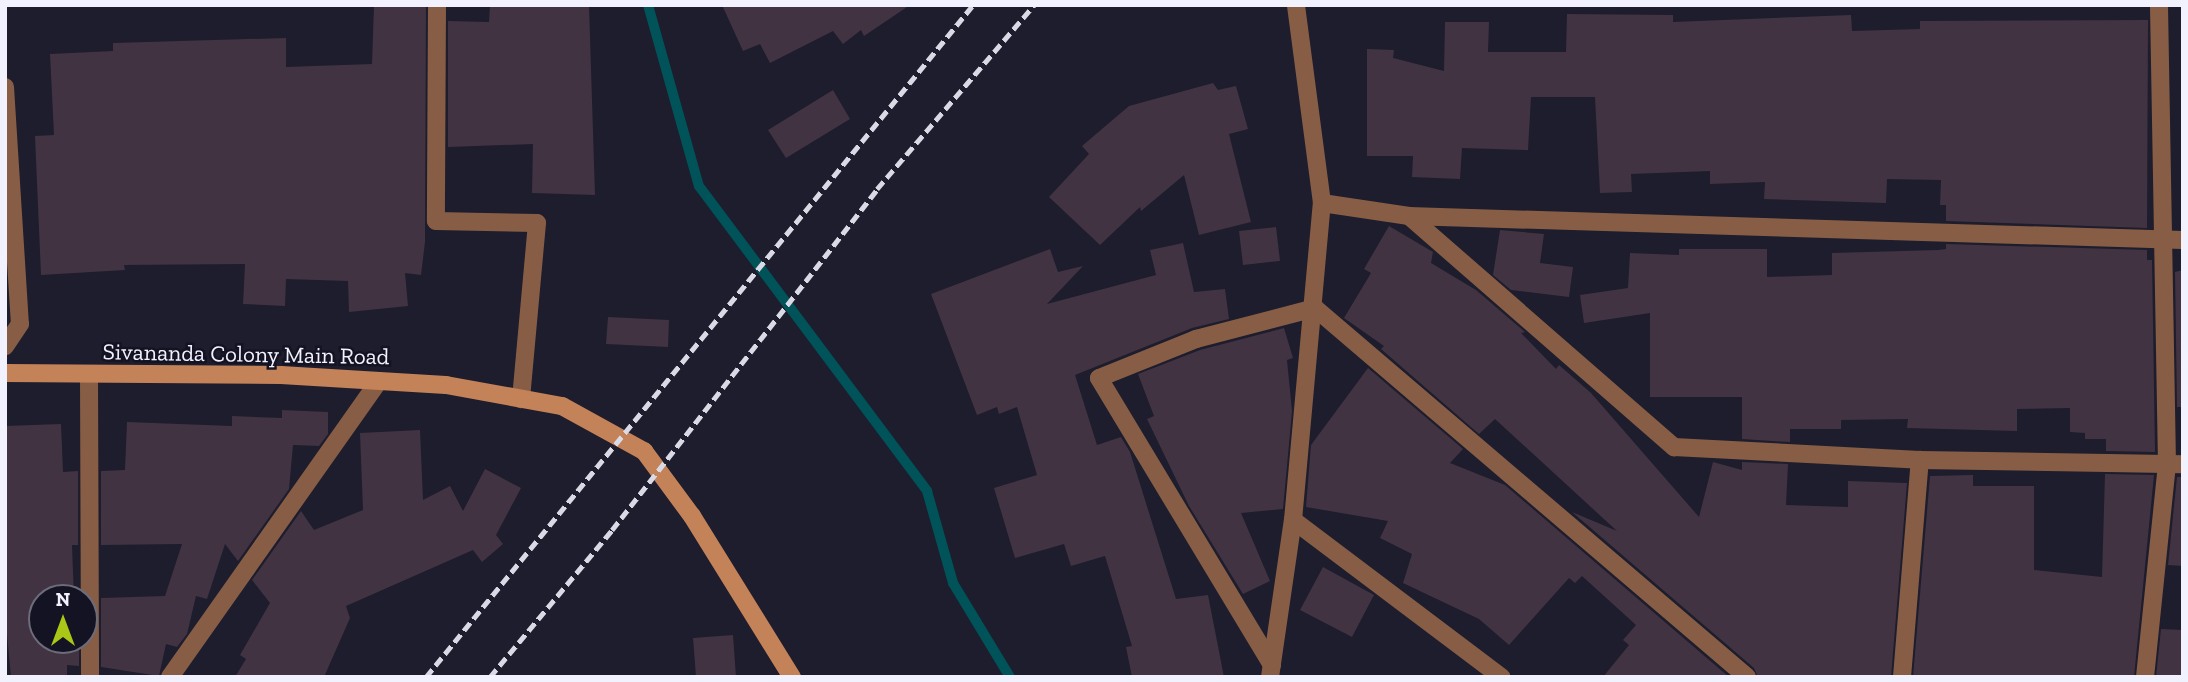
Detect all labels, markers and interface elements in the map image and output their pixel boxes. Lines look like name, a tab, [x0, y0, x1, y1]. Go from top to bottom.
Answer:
street label: Sivananda Colony Main Road	[102, 338, 390, 370]
north arrow	[28, 584, 98, 654]
text: N	[56, 588, 70, 611]

